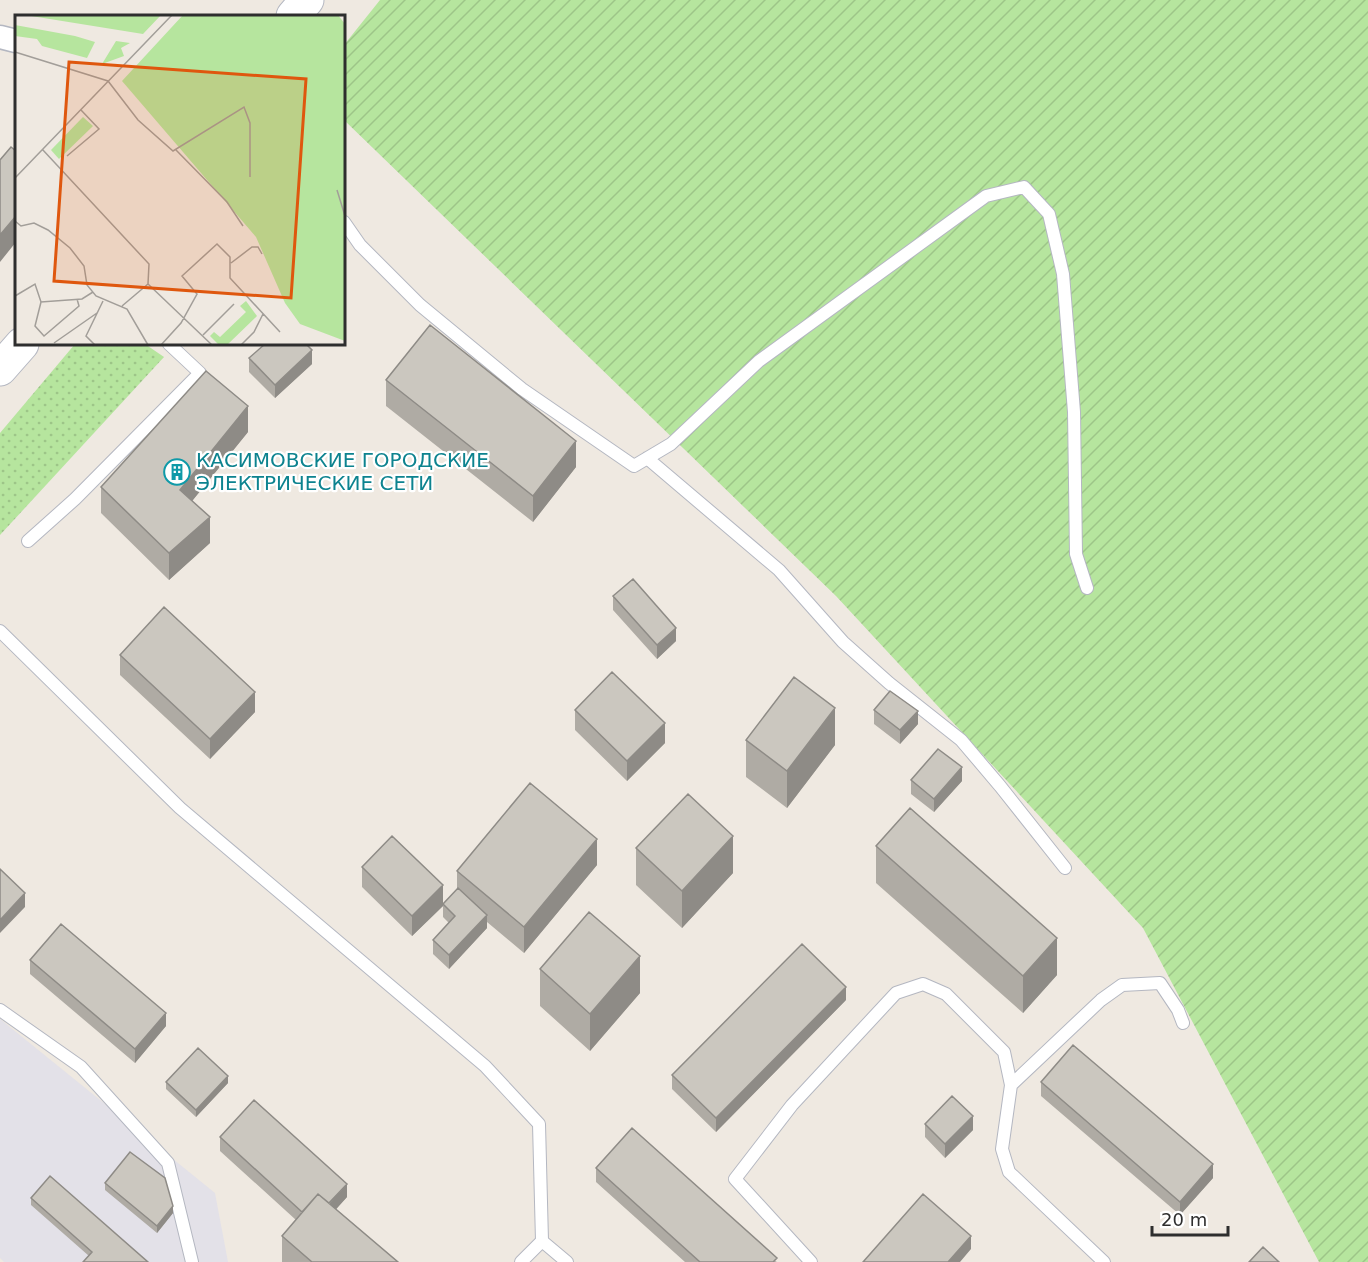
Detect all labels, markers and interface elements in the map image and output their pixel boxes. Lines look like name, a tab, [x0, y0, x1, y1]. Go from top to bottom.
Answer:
inset map	[15, 15, 345, 345]
place label: КАСИМОВСКИЕ ГОРОДСКИЕ ЭЛЕКТРИЧЕСКИЕ СЕТИ	[196, 448, 489, 495]
building icon: КАСИМОВСКИЕ ГОРОДСКИЕ ЭЛЕКТРИЧЕСКИЕ СЕТИ	[162, 457, 192, 487]
scale bar	[1152, 1199, 1228, 1237]
text: 20 m	[1161, 1209, 1207, 1230]

